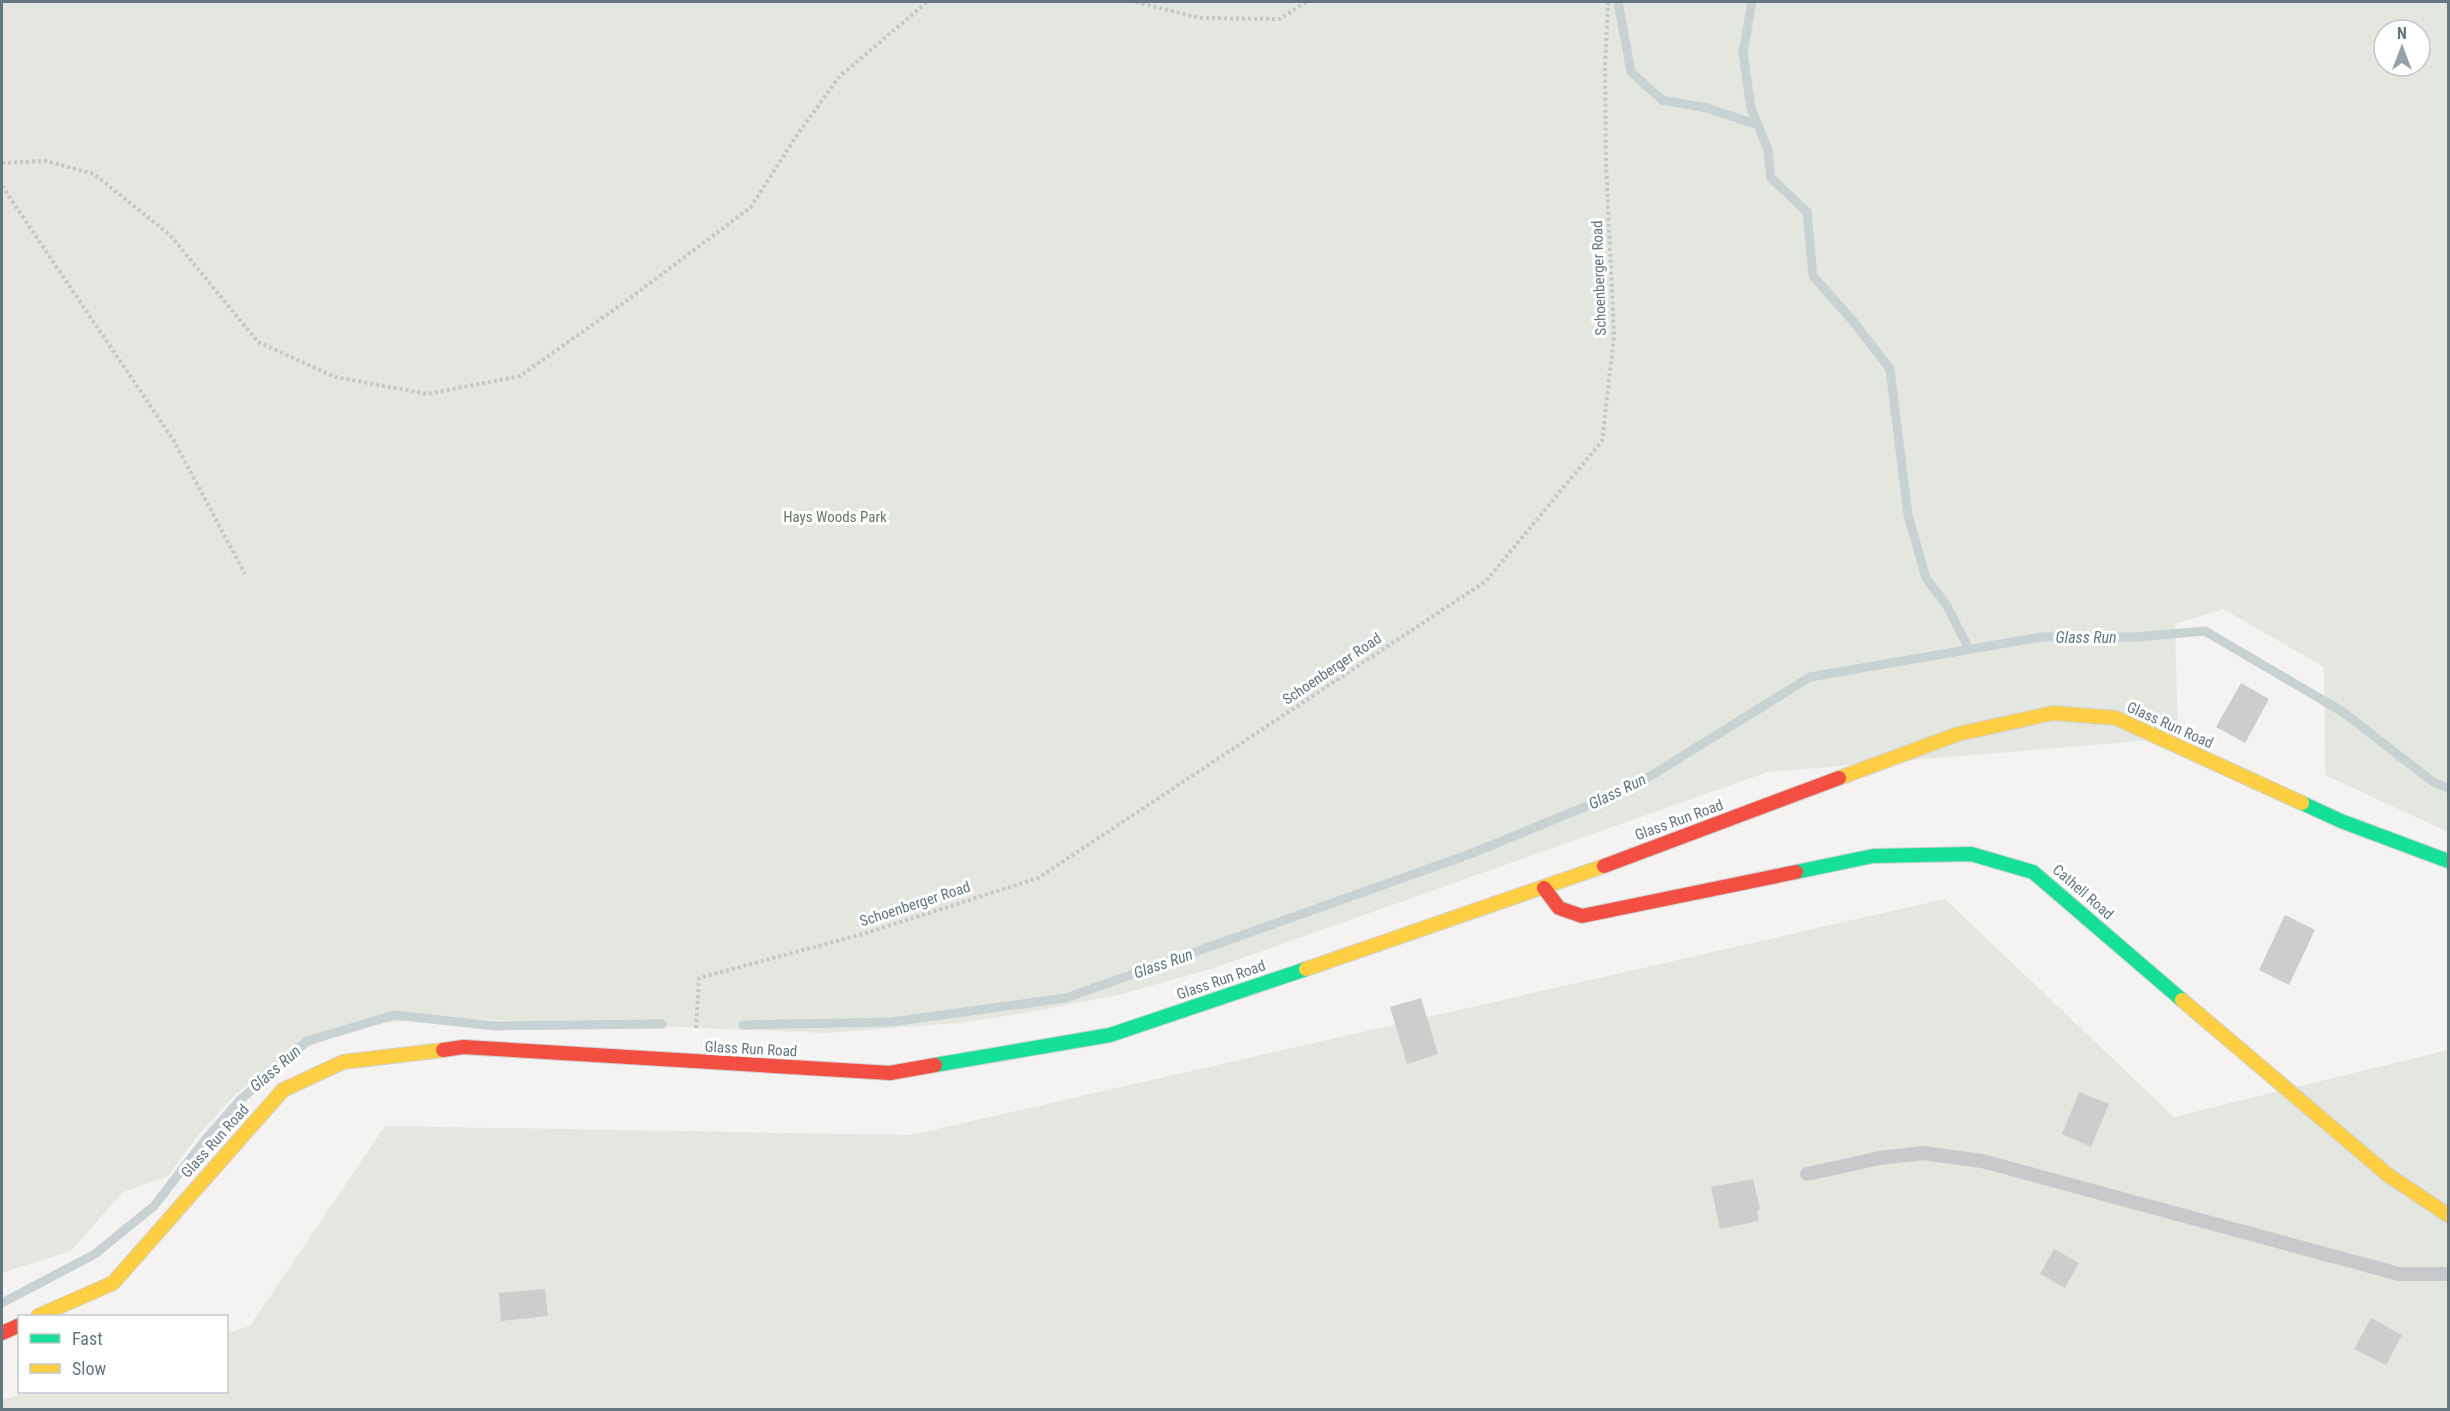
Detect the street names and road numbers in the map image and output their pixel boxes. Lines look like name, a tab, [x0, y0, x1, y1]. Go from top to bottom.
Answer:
street label: Schoenberger Road	[1588, 220, 1610, 336]
street label: Schoenberger Road	[1279, 629, 1385, 709]
street label: Glass Run Road	[2124, 698, 2216, 752]
street label: Glass Run Road	[1632, 796, 1726, 844]
street label: Cathell Road	[2049, 861, 2117, 923]
street label: Schoenberger Road	[857, 878, 973, 930]
street label: Glass Run Road	[1174, 956, 1268, 1004]
street label: Glass Run Road	[704, 1038, 798, 1060]
street label: Glass Run Road	[177, 1101, 253, 1181]

